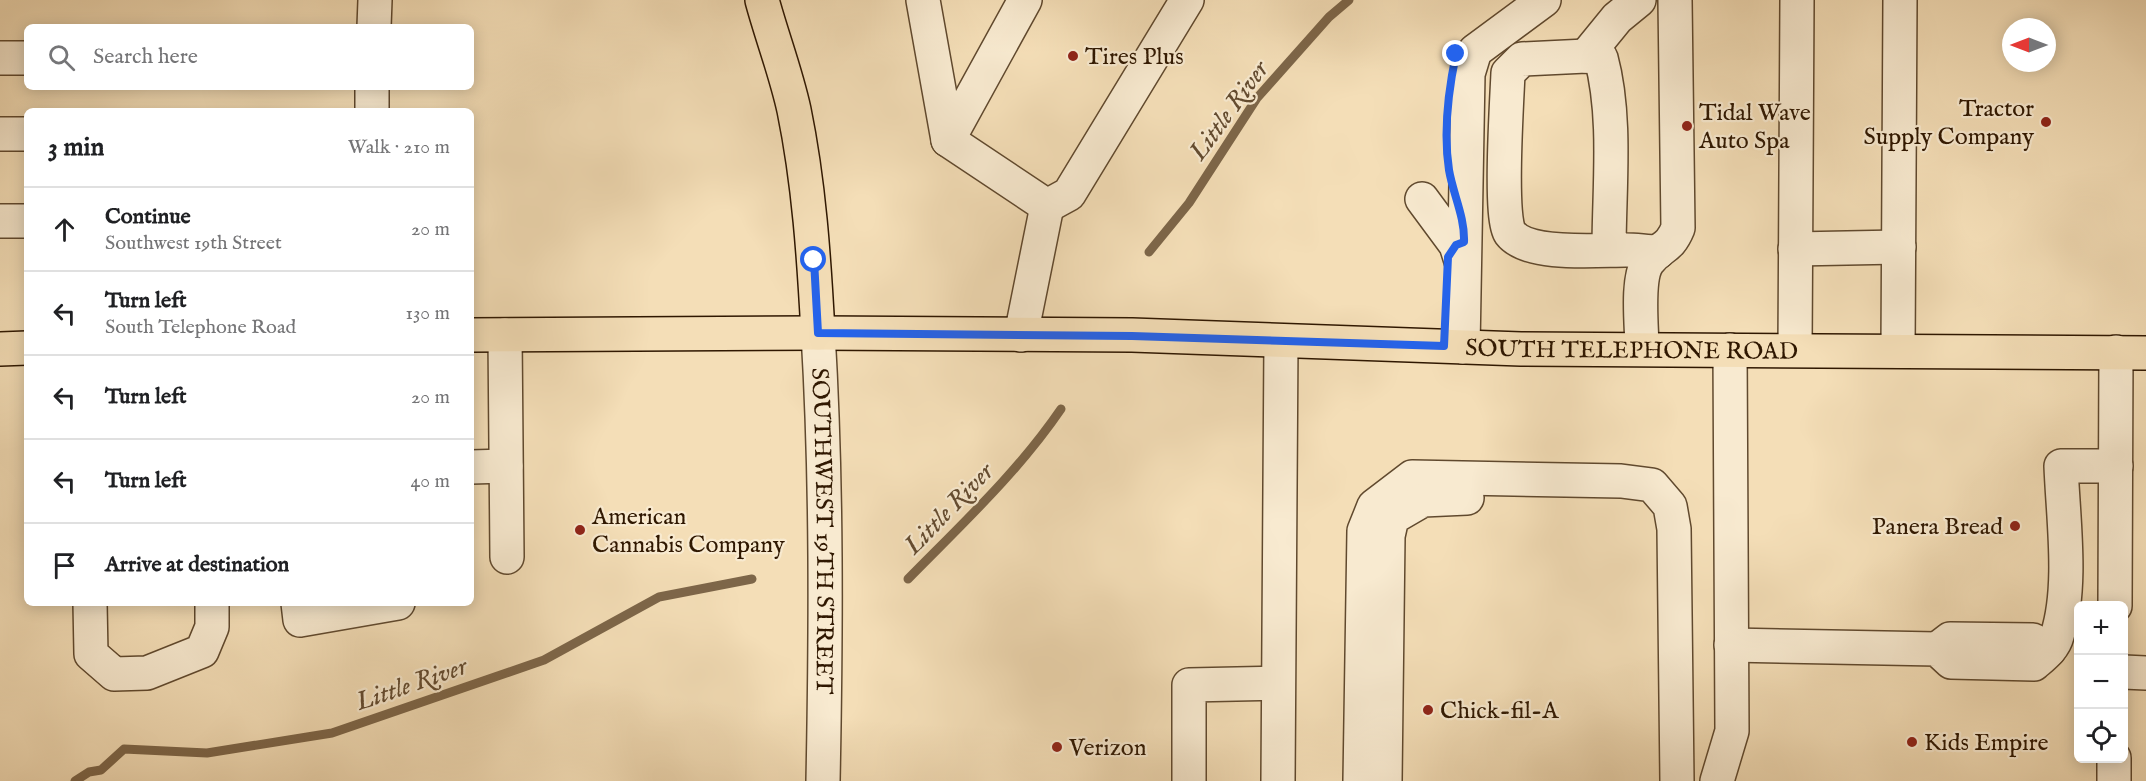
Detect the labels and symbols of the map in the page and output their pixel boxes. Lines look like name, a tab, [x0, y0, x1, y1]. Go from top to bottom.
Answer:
north arrow	[2002, 18, 2056, 72]
route end	[1442, 40, 1468, 66]
place label: Tires Plus	[1085, 42, 1184, 73]
marker: Tires Plus	[1066, 49, 1080, 63]
water label: Little River	[1181, 54, 1277, 168]
place label: Tractor Supply Company	[1864, 94, 2034, 153]
place label: Tidal Wave Auto Spa	[1698, 98, 1811, 157]
marker: Tractor Supply Company	[2039, 115, 2053, 129]
marker: Tidal Wave Auto Spa	[1680, 119, 1694, 133]
route start	[800, 246, 826, 272]
street label: SOUTH TELEPHONE ROAD	[1465, 333, 1798, 368]
street label: SOUTHWEST 19TH STREET	[803, 367, 839, 695]
water label: Little River	[896, 455, 1002, 563]
place label: American Cannabis Company	[591, 502, 785, 561]
place label: Panera Bread	[1872, 512, 2003, 543]
marker: Panera Bread	[2008, 519, 2022, 533]
marker: American Cannabis Company	[573, 523, 587, 537]
water label: Little River	[351, 650, 473, 719]
place label: Chick-fil-A	[1440, 696, 1559, 727]
marker: Chick-fil-A	[1421, 703, 1435, 717]
place label: Kids Empire	[1924, 728, 2048, 759]
place label: Verizon	[1068, 733, 1147, 764]
marker: Kids Empire	[1905, 735, 1919, 749]
marker: Verizon	[1050, 740, 1064, 754]

